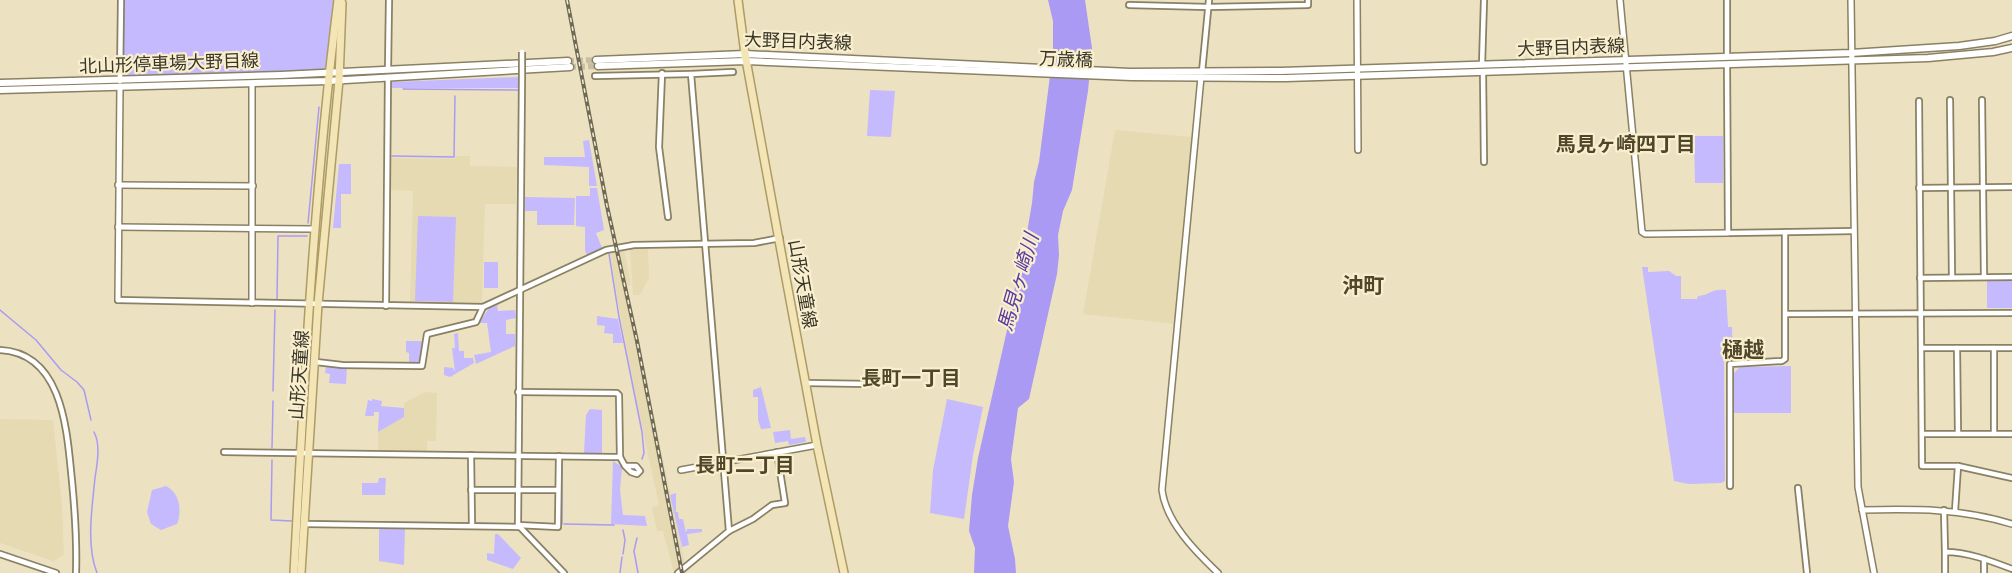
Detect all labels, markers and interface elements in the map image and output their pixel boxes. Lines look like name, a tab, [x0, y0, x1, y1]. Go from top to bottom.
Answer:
street label: 大野目内表線	[744, 29, 852, 53]
street label: 大野目内表線	[1517, 35, 1625, 59]
street label: 万歳橋	[1039, 48, 1093, 70]
street label: 北山形停車場大野目線	[79, 49, 259, 77]
district label: 馬見ヶ崎四丁目	[1556, 132, 1696, 156]
water label: 馬見ヶ崎川	[993, 229, 1044, 333]
street label: 山形天童線	[785, 238, 821, 330]
district label: 沖町	[1342, 273, 1384, 298]
street label: 山形天童線	[285, 329, 313, 421]
district label: 樋越	[1722, 337, 1764, 362]
district label: 長町一丁目	[861, 366, 961, 390]
district label: 長町二丁目	[695, 453, 795, 477]

